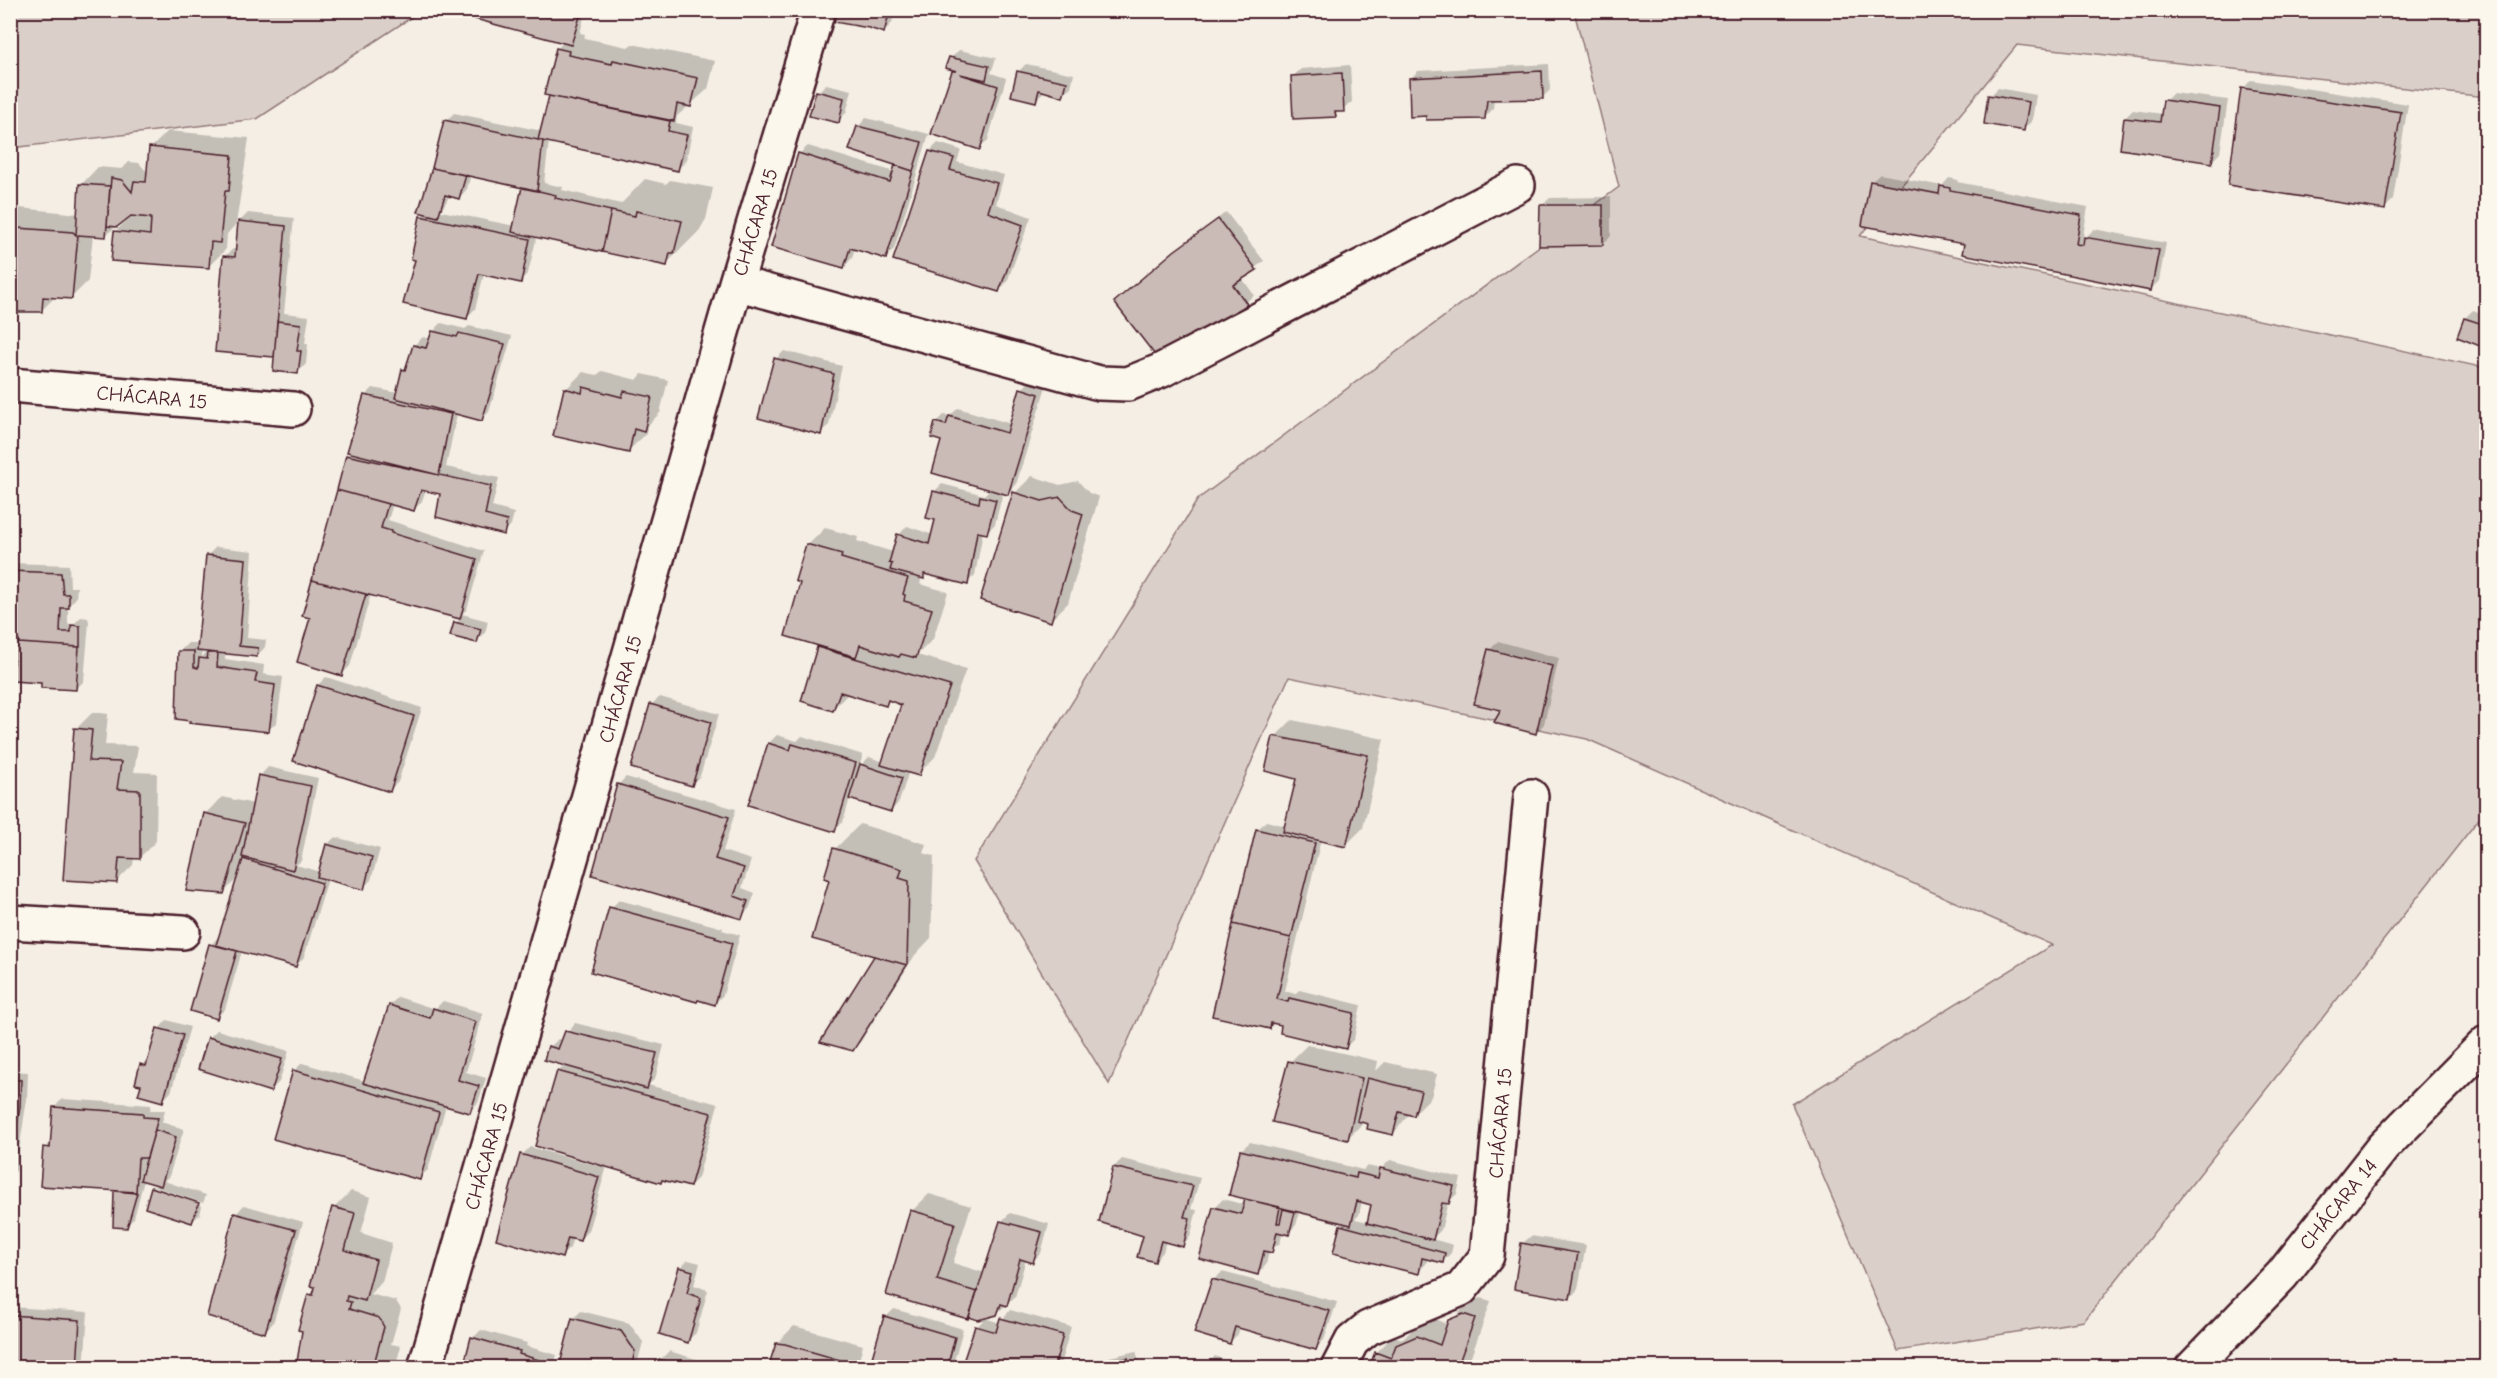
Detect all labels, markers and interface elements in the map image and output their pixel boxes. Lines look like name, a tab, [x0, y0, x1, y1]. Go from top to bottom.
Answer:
street label: CHÁCARA 15	[727, 165, 783, 279]
street label: CHÁCARA 15	[96, 380, 208, 414]
street label: CHÁCARA 15	[593, 632, 647, 746]
street label: CHÁCARA 15	[1483, 1067, 1517, 1179]
street label: CHÁCARA 15	[459, 1099, 513, 1213]
street label: CHÁCARA 14	[2294, 1154, 2382, 1254]

